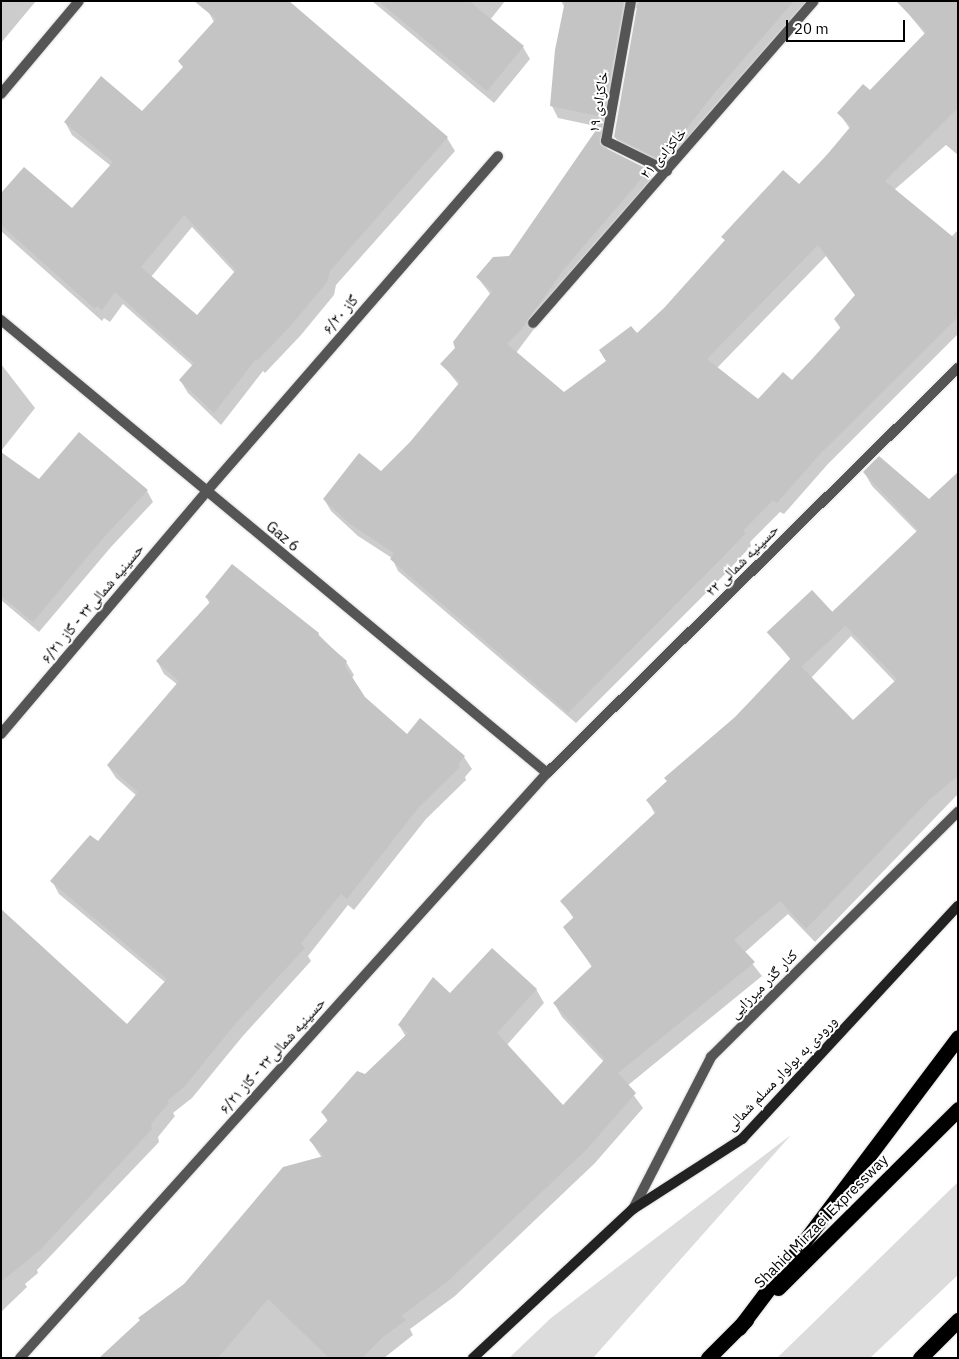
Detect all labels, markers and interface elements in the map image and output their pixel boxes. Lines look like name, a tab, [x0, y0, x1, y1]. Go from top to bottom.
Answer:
scale bar	[789, 10, 908, 42]
text: 20 m	[794, 19, 829, 38]
street label: خاکزادی ۱۹	[584, 70, 612, 134]
street label: خاکزادی ۲۱	[636, 124, 690, 182]
street label: گاز ۶/۲۰	[318, 291, 362, 337]
street label: Gaz 6	[263, 517, 303, 555]
street label: حسینیه شمالی ۲۲	[702, 520, 782, 600]
street label: حسینیه شمالی۲۲ - گاز ۶/۲۱	[37, 540, 147, 666]
street label: کنار گذر میرزایی	[725, 946, 801, 1022]
street label: حسینیه شمالی۲۲ - گاز ۶/۲۱	[215, 993, 329, 1117]
street label: ورودی به بولوار مسلم شمالی	[721, 1012, 841, 1134]
street label: Shahid Mirzaei Expressway	[750, 1150, 892, 1292]

